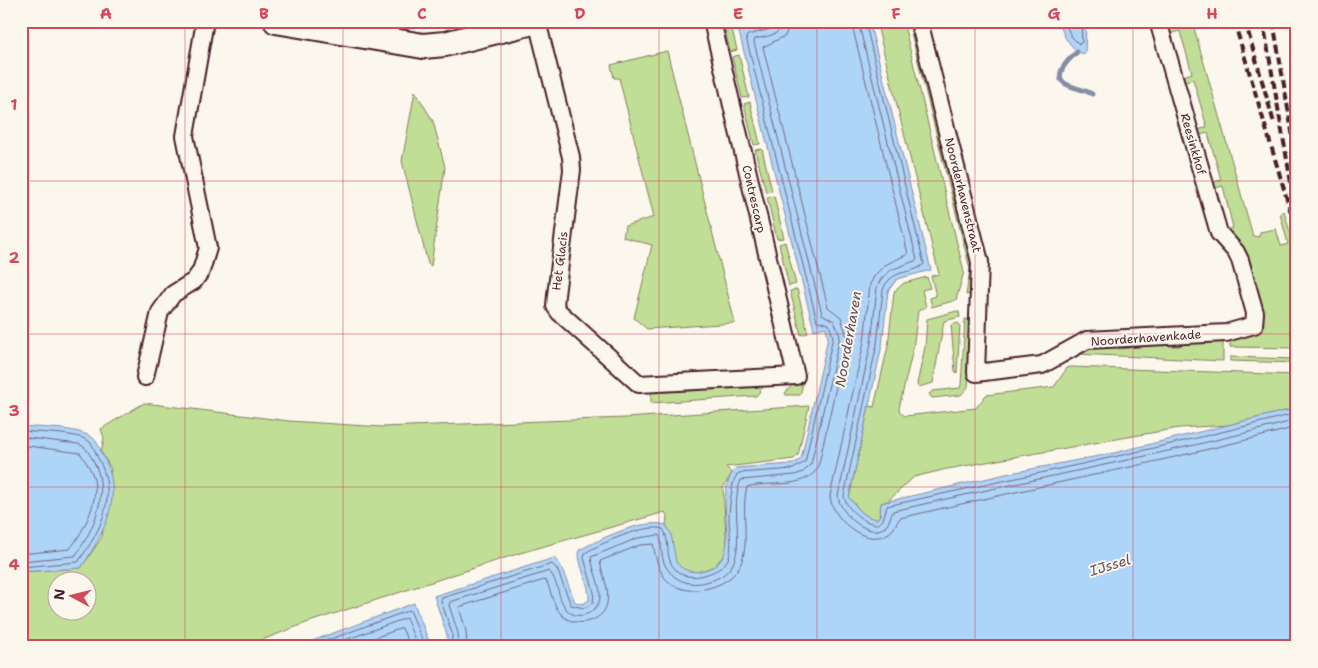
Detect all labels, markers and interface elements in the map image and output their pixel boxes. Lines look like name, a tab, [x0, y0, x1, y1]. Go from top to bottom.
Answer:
text: A	[100, 3, 112, 24]
text: B	[259, 3, 269, 24]
text: C	[417, 3, 427, 24]
text: D	[574, 3, 586, 24]
text: E	[733, 3, 743, 24]
text: F	[891, 3, 901, 24]
text: G	[1048, 3, 1061, 24]
text: H	[1206, 3, 1218, 24]
text: 1	[10, 94, 18, 115]
street label: Reesinkhof	[1177, 112, 1210, 177]
street label: Noorderhavenstraat	[941, 136, 985, 254]
street label: Contrescarp	[738, 163, 770, 235]
street label: Het Glacis	[548, 230, 572, 291]
text: 2	[8, 247, 20, 268]
water label: Noorderhaven	[831, 290, 865, 388]
street label: Noorderhavenkade	[1090, 326, 1202, 350]
text: 3	[8, 400, 20, 421]
water label: IJssel	[1086, 550, 1133, 580]
text: 4	[8, 554, 20, 575]
north arrow	[48, 570, 98, 620]
text: N	[49, 588, 69, 601]

